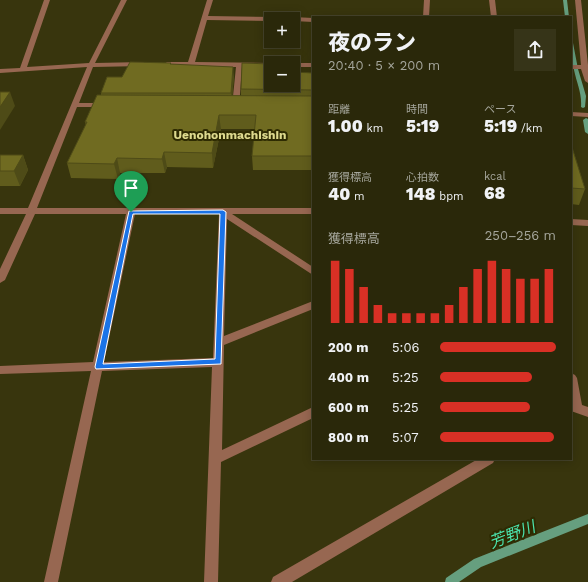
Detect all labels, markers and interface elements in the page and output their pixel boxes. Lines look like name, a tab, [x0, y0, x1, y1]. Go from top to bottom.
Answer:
map controls	[264, 12, 300, 92]
button: +	[264, 12, 300, 48]
button: share	[514, 29, 556, 71]
text: 夜のラン	[328, 30, 416, 55]
button: −	[264, 56, 300, 92]
text: 20:40 · 5 × 200 m	[328, 58, 440, 73]
text: 距離	[328, 103, 350, 116]
text: 時間	[406, 103, 428, 116]
text: ペース	[484, 103, 516, 116]
text: 1.00	[328, 116, 363, 136]
text: 5:19	[406, 116, 439, 136]
text: 5:19	[484, 116, 517, 136]
text: km	[363, 122, 383, 135]
text: /km	[517, 122, 542, 135]
district label: Uenohonmachishin	[174, 128, 286, 142]
text: kcal	[484, 170, 506, 183]
pin	[114, 171, 148, 212]
text: 獲得標高	[328, 171, 372, 184]
text: 心拍数	[406, 171, 439, 184]
icon: arrive	[120, 177, 142, 199]
text: 68	[484, 183, 505, 203]
text: 40	[328, 184, 350, 204]
text: 148	[406, 184, 436, 204]
text: m	[350, 190, 365, 203]
text: bpm	[436, 190, 464, 203]
text: 250–256 m	[485, 228, 556, 243]
text: 獲得標高	[328, 231, 380, 246]
text: 200 m	[328, 340, 368, 355]
text: 5:06	[392, 340, 419, 355]
text: 400 m	[328, 370, 369, 385]
text: 5:25	[392, 370, 419, 385]
text: 600 m	[328, 400, 369, 415]
text: 5:25	[392, 400, 419, 415]
text: 800 m	[328, 430, 369, 445]
text: 5:07	[392, 430, 419, 445]
water label: 芳野川	[486, 516, 540, 552]

